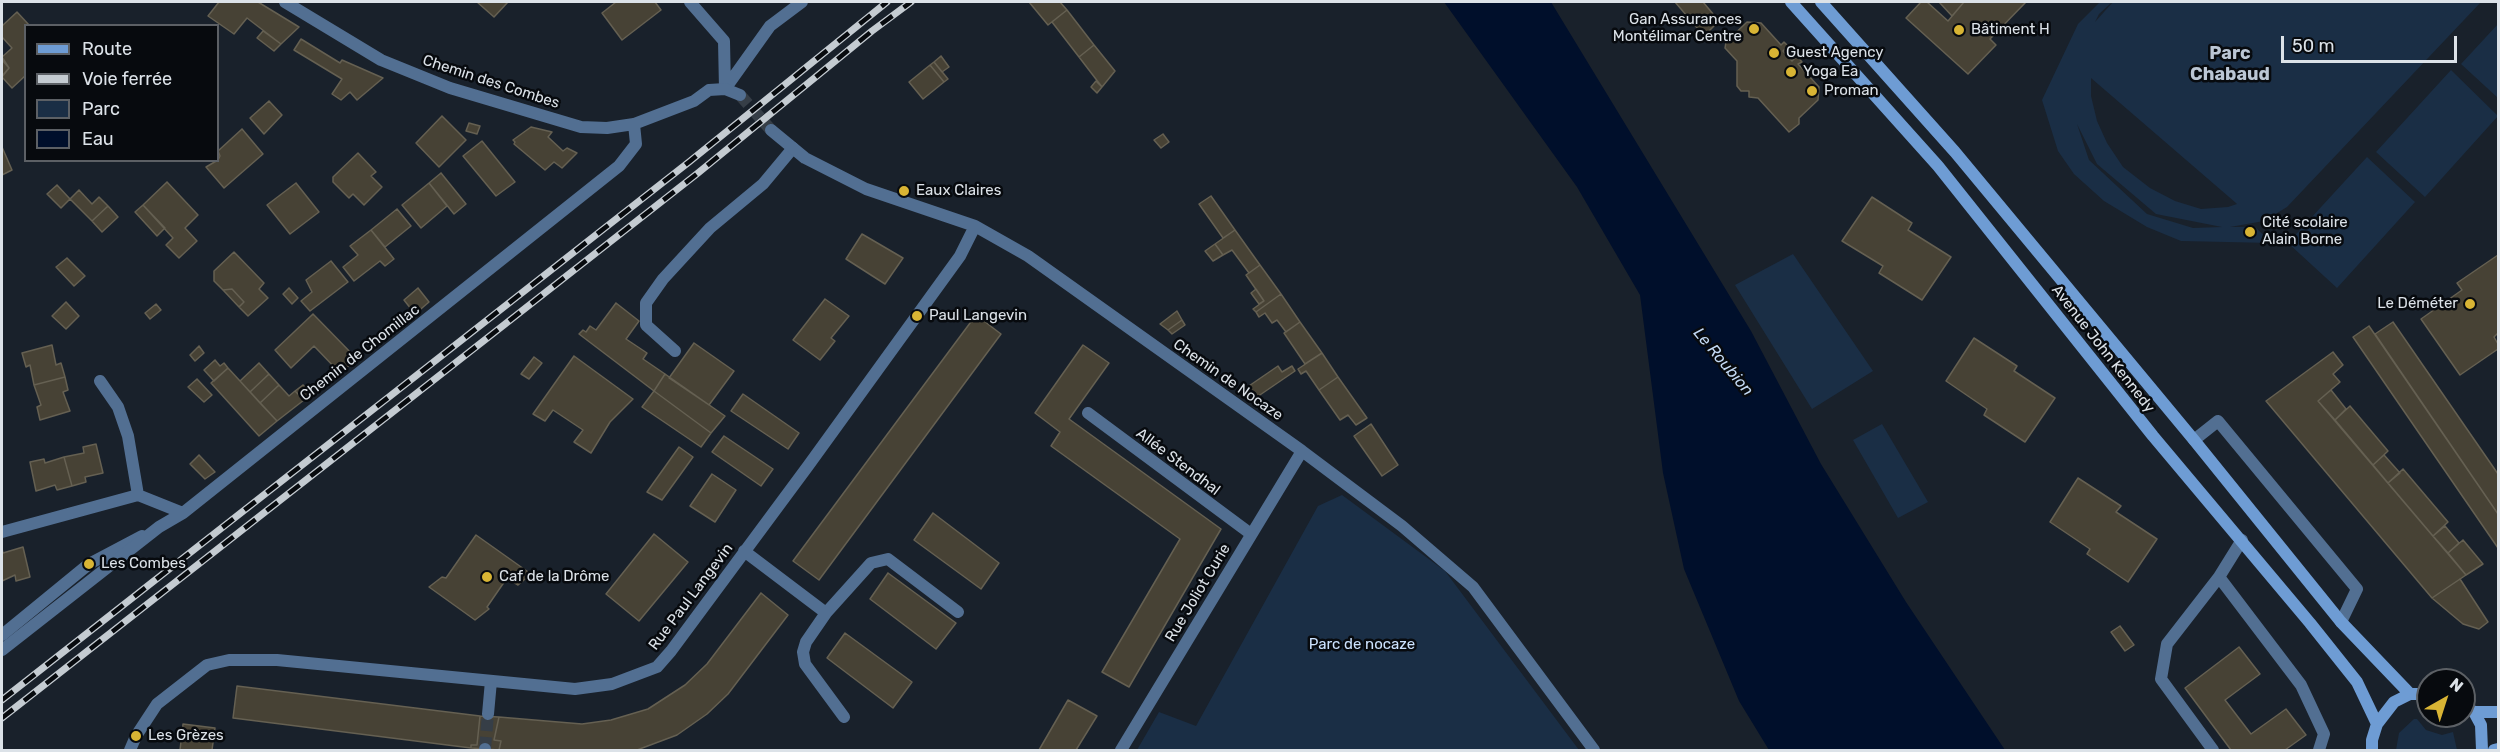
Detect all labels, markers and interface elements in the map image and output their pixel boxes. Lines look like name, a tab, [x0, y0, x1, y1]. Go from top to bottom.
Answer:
place label: Gan Assurances Montélimar Centre	[1613, 11, 1742, 46]
place label: Bâtiment H	[1971, 21, 2050, 39]
marker: Gan Assurances Montélimar Centre	[1747, 22, 1761, 36]
marker: Bâtiment H	[1952, 23, 1966, 37]
legend	[24, 24, 219, 162]
scale bar	[2284, 24, 2460, 62]
text: 50 m	[2292, 35, 2335, 57]
text: Route	[82, 38, 132, 60]
district label: Parc Chabaud	[2190, 43, 2270, 86]
place label: Guest Agency	[1786, 44, 1884, 62]
marker: Guest Agency	[1767, 46, 1781, 60]
street label: Chemin des Combes	[420, 51, 562, 113]
place label: Yoga Ea	[1803, 63, 1858, 81]
marker: Yoga Ea	[1784, 65, 1798, 79]
text: Voie ferrée	[82, 68, 172, 90]
place label: Proman	[1824, 82, 1878, 100]
marker: Proman	[1805, 84, 1819, 98]
text: Parc	[82, 98, 120, 120]
text: Eau	[82, 128, 114, 150]
place label: Eaux Claires	[916, 182, 1001, 200]
marker: Eaux Claires	[897, 184, 911, 198]
place label: Cité scolaire Alain Borne	[2262, 214, 2348, 249]
marker: Cité scolaire Alain Borne	[2243, 225, 2257, 239]
street label: Avenue John Kennedy	[2048, 282, 2158, 416]
place label: Le Déméter	[2377, 295, 2458, 313]
marker: Le Déméter	[2463, 297, 2477, 311]
street label: Chemin de Chomillac	[297, 301, 423, 405]
place label: Paul Langevin	[929, 307, 1027, 325]
marker: Paul Langevin	[910, 309, 924, 323]
water label: Le Roubion	[1689, 324, 1757, 400]
street label: Chemin de Nocaze	[1170, 335, 1286, 425]
street label: Allée Stendhal	[1132, 425, 1224, 499]
street label: Rue Paul Langevin	[645, 540, 737, 654]
street label: Rue Joliot Curie	[1162, 541, 1234, 645]
place label: Les Combes	[101, 555, 186, 573]
marker: Les Combes	[82, 557, 96, 571]
place label: Caf de la Drôme	[499, 568, 609, 586]
marker: Caf de la Drôme	[480, 570, 494, 584]
park label: Parc de nocaze	[1309, 636, 1415, 654]
north arrow	[2416, 668, 2476, 728]
text: N	[2446, 674, 2467, 696]
place label: Les Grèzes	[148, 727, 224, 745]
marker: Les Grèzes	[129, 729, 143, 743]

